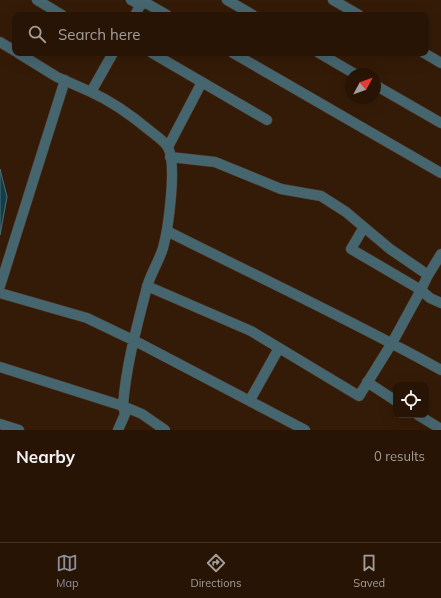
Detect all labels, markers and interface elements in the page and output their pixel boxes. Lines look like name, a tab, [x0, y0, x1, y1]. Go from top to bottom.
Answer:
search box	[12, 12, 429, 56]
icon: search	[26, 23, 48, 45]
text: Search here	[58, 25, 140, 44]
north arrow	[345, 68, 381, 104]
map controls	[393, 382, 429, 418]
button: locate	[393, 382, 429, 418]
text: Nearby	[16, 446, 75, 467]
text: 0 results	[374, 448, 425, 464]
tab: Map	[56, 552, 79, 590]
tab: Directions	[191, 552, 241, 590]
tab: Saved	[353, 552, 385, 590]

